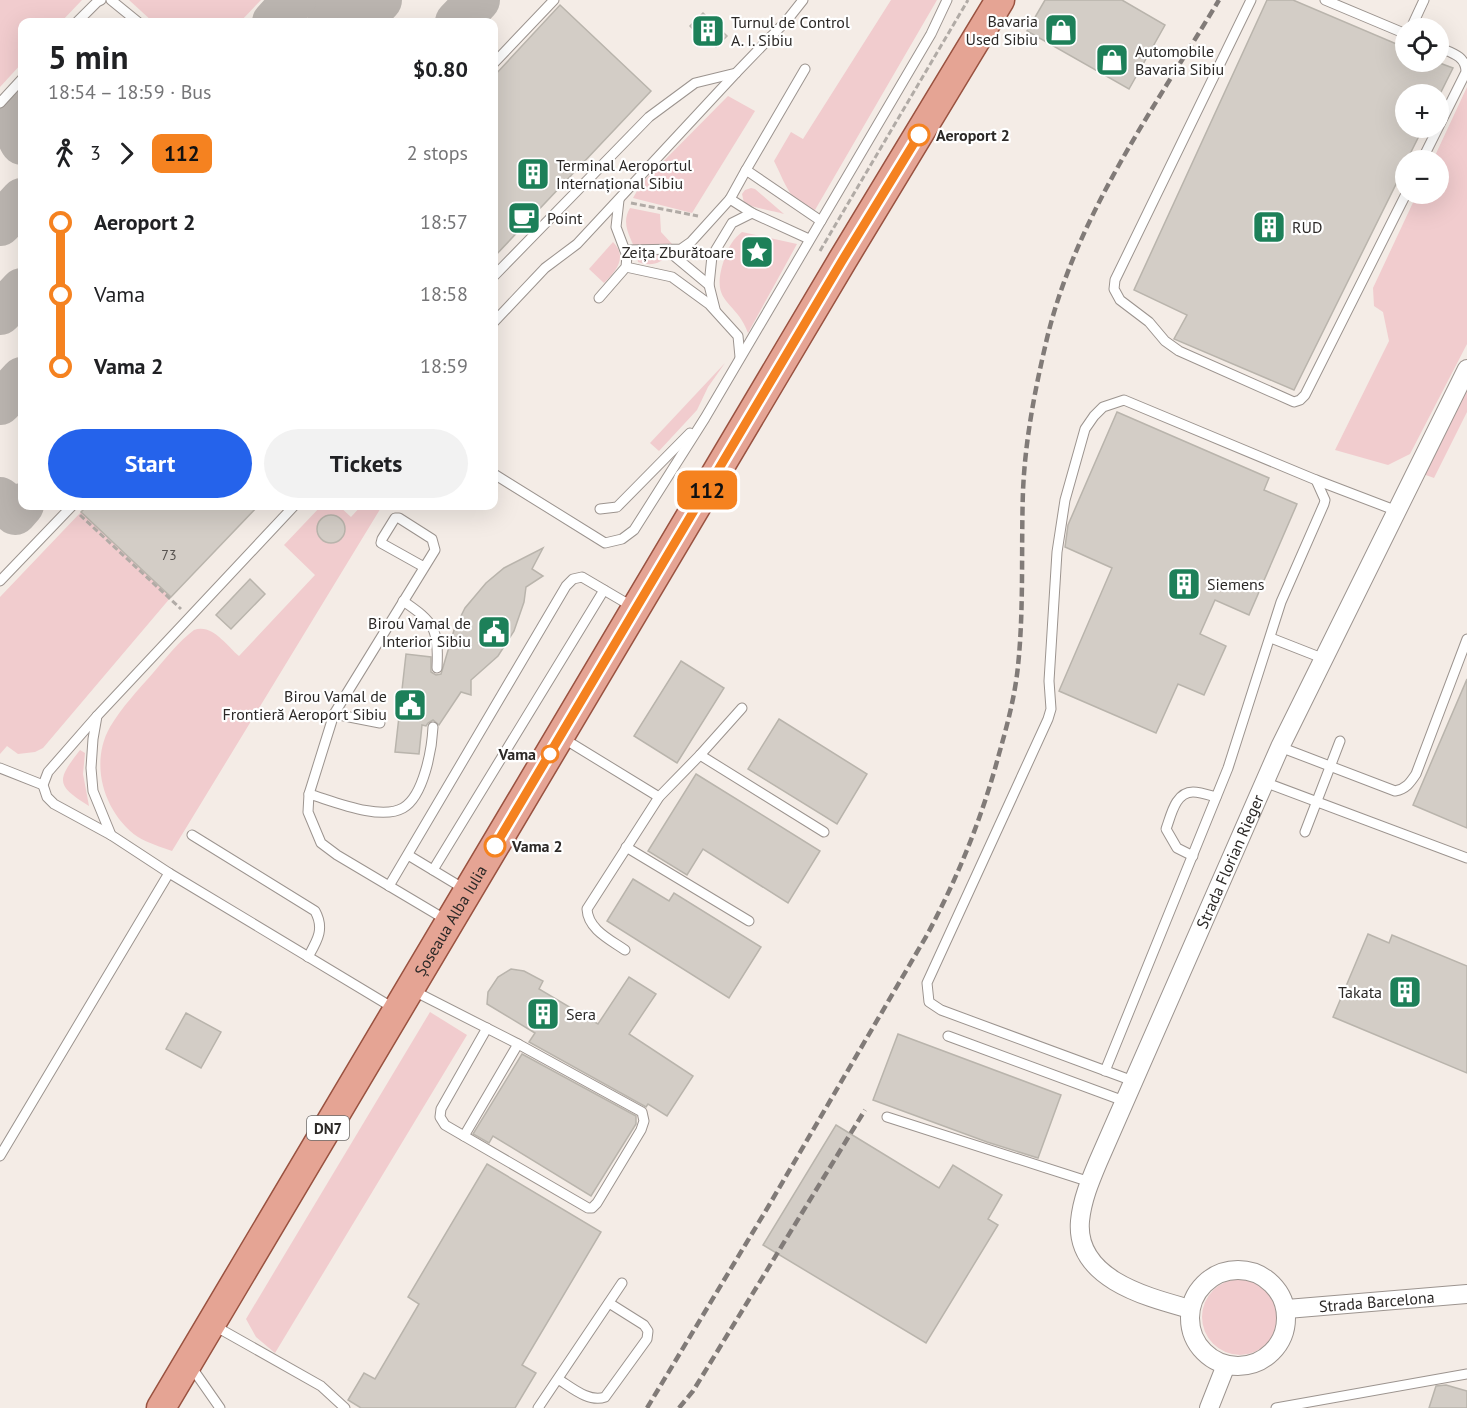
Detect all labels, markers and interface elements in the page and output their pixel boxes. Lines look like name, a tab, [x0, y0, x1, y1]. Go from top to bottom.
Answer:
place label: Bavaria Used Sibiu	[965, 11, 1038, 49]
place label: Turnul de Control A. I. Sibiu	[731, 12, 850, 50]
shop icon: Bavaria Used Sibiu	[1043, 12, 1079, 48]
building icon: Turnul de Control A. I. Sibiu	[690, 13, 726, 49]
map controls	[1395, 18, 1449, 204]
button: locate	[1395, 18, 1449, 72]
text: 5 min	[48, 35, 129, 78]
place label: Automobile Bavaria Sibiu	[1135, 41, 1224, 79]
shop icon: Automobile Bavaria Sibiu	[1094, 42, 1130, 78]
text: $0.80	[413, 55, 468, 83]
text: 18:54 – 18:59 · Bus	[48, 79, 212, 105]
button: +	[1395, 84, 1449, 138]
marker: Aeroport 2	[908, 124, 930, 146]
place label: Aeroport 2	[936, 125, 1010, 145]
icon: walk	[48, 137, 81, 170]
icon: forward	[110, 137, 143, 170]
text: 3	[90, 140, 101, 166]
text: 112	[164, 140, 200, 167]
text: 2 stops	[407, 140, 468, 166]
button: −	[1395, 150, 1449, 204]
place label: Terminal Aeroportul Internațional Sibiu	[556, 155, 692, 193]
building icon: Terminal Aeroportul Internațional Sibiu	[515, 156, 551, 192]
cafe icon: Point	[506, 200, 542, 236]
text: Aeroport 2	[94, 208, 195, 236]
place label: Point	[547, 208, 583, 228]
text: 18:57	[420, 209, 468, 235]
building icon: RUD	[1251, 209, 1287, 245]
place label: RUD	[1292, 217, 1322, 237]
place icon: Zeița Zburătoare	[739, 234, 775, 270]
place label: Zeița Zburătoare	[622, 242, 734, 262]
text: Vama	[94, 280, 145, 308]
text: 18:58	[420, 281, 468, 307]
text: Vama 2	[94, 352, 164, 380]
text: 18:59	[420, 353, 468, 379]
button: Start	[48, 429, 252, 498]
button: Tickets	[264, 429, 468, 498]
line badge: 112	[672, 470, 742, 510]
text: 112	[689, 477, 725, 504]
house number: 73	[161, 546, 177, 564]
building icon: Siemens	[1166, 566, 1202, 602]
place label: Siemens	[1207, 574, 1265, 594]
place label: Birou Vamal de Interior Sibiu	[368, 613, 471, 651]
public building icon: Birou Vamal de Interior Sibiu	[476, 614, 512, 650]
place label: Birou Vamal de Frontieră Aeroport Sibiu	[223, 686, 387, 724]
public building icon: Birou Vamal de Frontieră Aeroport Sibiu	[392, 687, 428, 723]
place label: Vama	[498, 744, 536, 764]
marker: Vama	[541, 745, 559, 763]
street label: Strada Florian Rieger	[1192, 791, 1268, 932]
marker: Vama 2	[484, 835, 506, 857]
place label: Vama 2	[511, 836, 563, 856]
street label: Șoseaua Alba Iulia	[410, 861, 491, 979]
building icon: Takata	[1387, 974, 1423, 1010]
place label: Takata	[1338, 982, 1382, 1002]
building icon: Sera	[525, 996, 561, 1032]
place label: Sera	[566, 1004, 596, 1024]
road number: DN7	[307, 1116, 349, 1140]
street label: Strada Barcelona	[1318, 1287, 1435, 1316]

